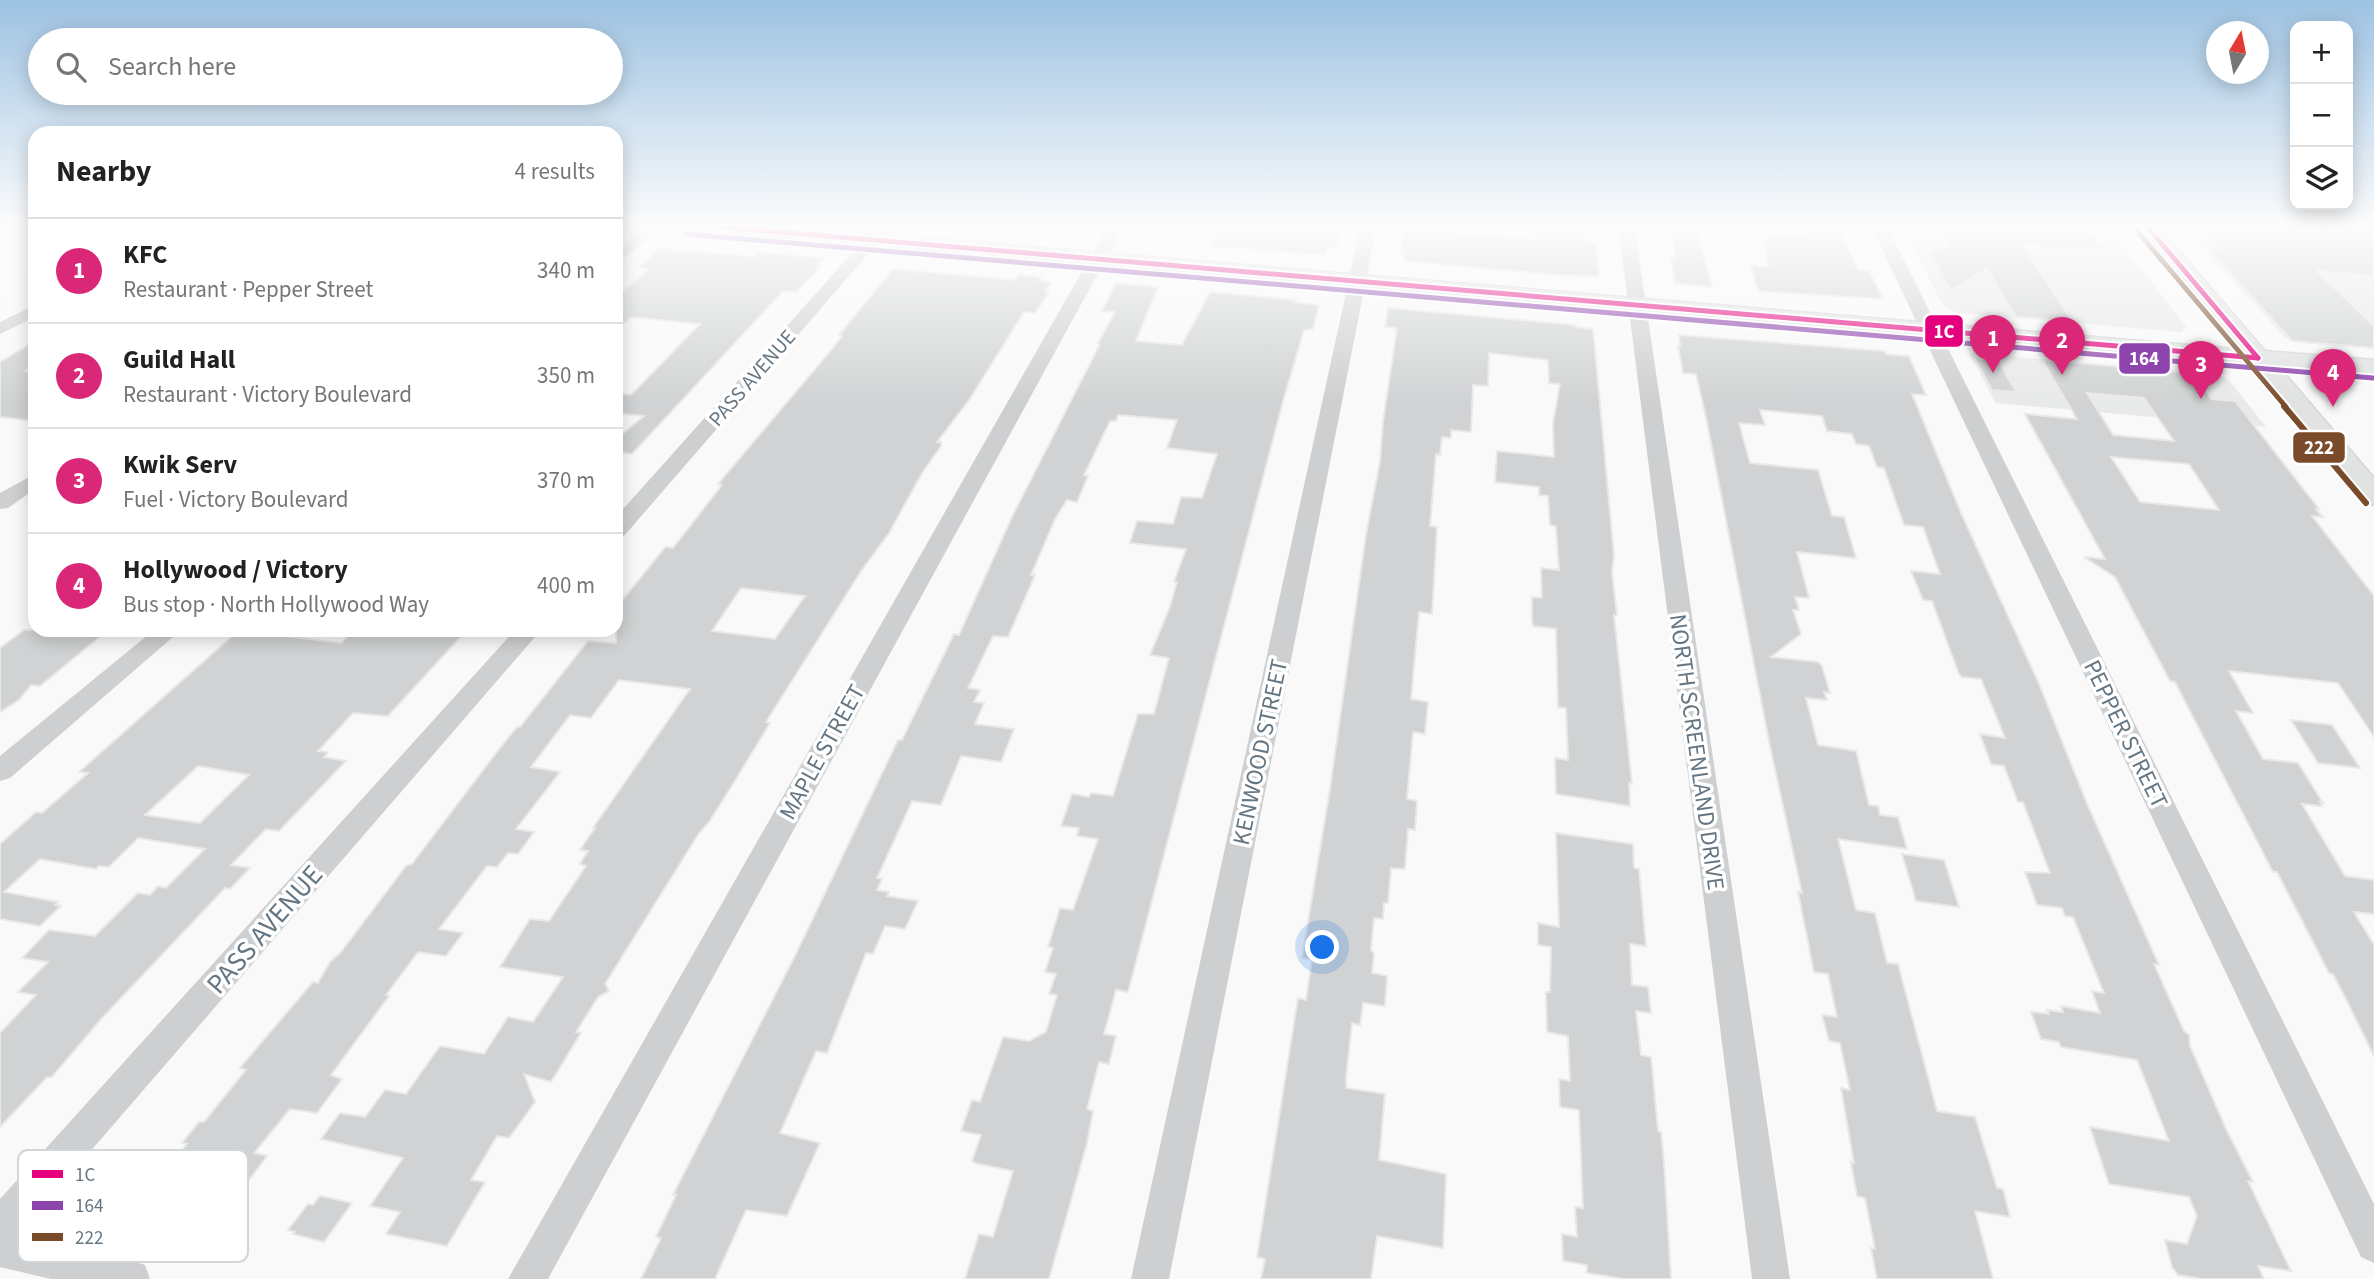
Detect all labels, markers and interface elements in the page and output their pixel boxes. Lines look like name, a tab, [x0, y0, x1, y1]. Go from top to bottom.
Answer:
north arrow	[2206, 21, 2269, 84]
map controls	[2290, 21, 2353, 210]
button: +	[2290, 21, 2353, 84]
search box	[28, 28, 623, 105]
icon: search	[52, 48, 90, 86]
text: Search here	[108, 48, 236, 85]
button: −	[2290, 84, 2353, 147]
button: layers	[2290, 147, 2353, 210]
text: Nearby	[56, 150, 151, 193]
text: 4 results	[515, 155, 595, 188]
text: KFC	[123, 236, 167, 273]
text: 1	[73, 254, 85, 287]
text: 340 m	[537, 254, 595, 287]
text: Restaurant · Pepper Street	[123, 273, 373, 306]
line badge: 1C	[1924, 314, 1964, 348]
pin: 1	[1970, 315, 2016, 373]
pin: 2	[2039, 317, 2085, 375]
text: 1C	[1933, 319, 1955, 346]
street label: PASS AVENUE	[701, 323, 803, 433]
text: Guild Hall	[123, 341, 235, 378]
pin: 3	[2178, 341, 2224, 399]
line badge: 164	[2118, 342, 2171, 375]
text: 164	[2129, 346, 2159, 373]
pin: 4	[2310, 349, 2356, 407]
text: 2	[73, 359, 85, 392]
text: 350 m	[537, 359, 595, 392]
text: Restaurant · Victory Boulevard	[123, 378, 412, 411]
line badge: 222	[2292, 431, 2346, 464]
text: 222	[2304, 435, 2334, 462]
text: Kwik Serv	[123, 446, 237, 483]
text: 3	[73, 464, 85, 497]
text: 370 m	[537, 464, 595, 497]
text: Fuel · Victory Boulevard	[123, 483, 349, 516]
text: Hollywood / Victory	[123, 551, 348, 588]
text: 4	[73, 569, 85, 602]
text: 400 m	[537, 569, 595, 602]
text: Bus stop · North Hollywood Way	[123, 588, 429, 621]
street label: NORTH SCREENLAND DRIVE	[1660, 612, 1733, 892]
street label: PEPPER STREET	[2074, 654, 2177, 815]
street label: KENWOOD STREET	[1224, 656, 1297, 848]
street label: MAPLE STREET	[771, 678, 874, 826]
street label: PASS AVENUE	[197, 856, 332, 1003]
your location	[1305, 930, 1339, 964]
legend	[18, 1150, 248, 1262]
text: 1C	[75, 1162, 95, 1189]
text: 164	[75, 1193, 103, 1220]
text: 222	[75, 1225, 103, 1252]

